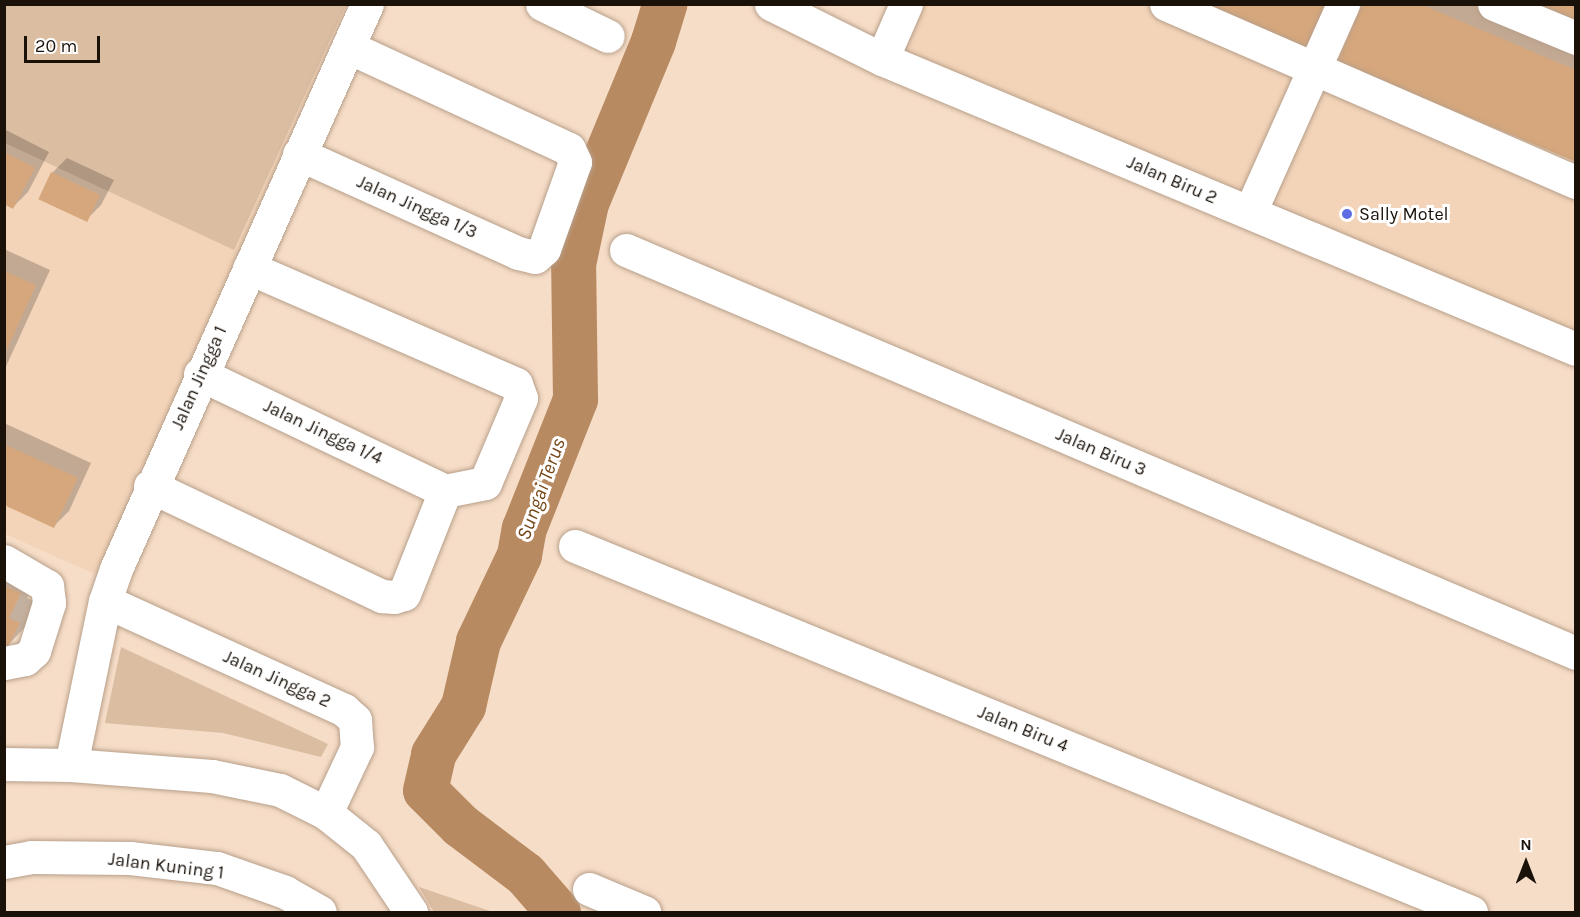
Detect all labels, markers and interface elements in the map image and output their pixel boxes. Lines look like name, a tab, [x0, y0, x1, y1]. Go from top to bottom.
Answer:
scale bar	[27, 24, 104, 62]
text: 20 m	[35, 35, 77, 57]
street label: Jalan Biru 2	[1124, 151, 1220, 209]
street label: Jalan Jingga 1/3	[353, 171, 481, 243]
place label: Sally Motel	[1359, 203, 1449, 225]
marker: Sally Motel	[1340, 207, 1354, 221]
street label: Jalan Jingga 1	[167, 323, 231, 433]
street label: Jalan Jingga 1/4	[260, 395, 386, 469]
street label: Jalan Biru 3	[1053, 423, 1149, 481]
water label: Sungai Terus	[511, 435, 571, 543]
street label: Jalan Jingga 2	[220, 646, 334, 712]
street label: Jalan Biru 4	[975, 701, 1071, 757]
north arrow	[1496, 833, 1556, 893]
text: N	[1520, 835, 1532, 854]
street label: Jalan Kuning 1	[107, 848, 225, 884]

